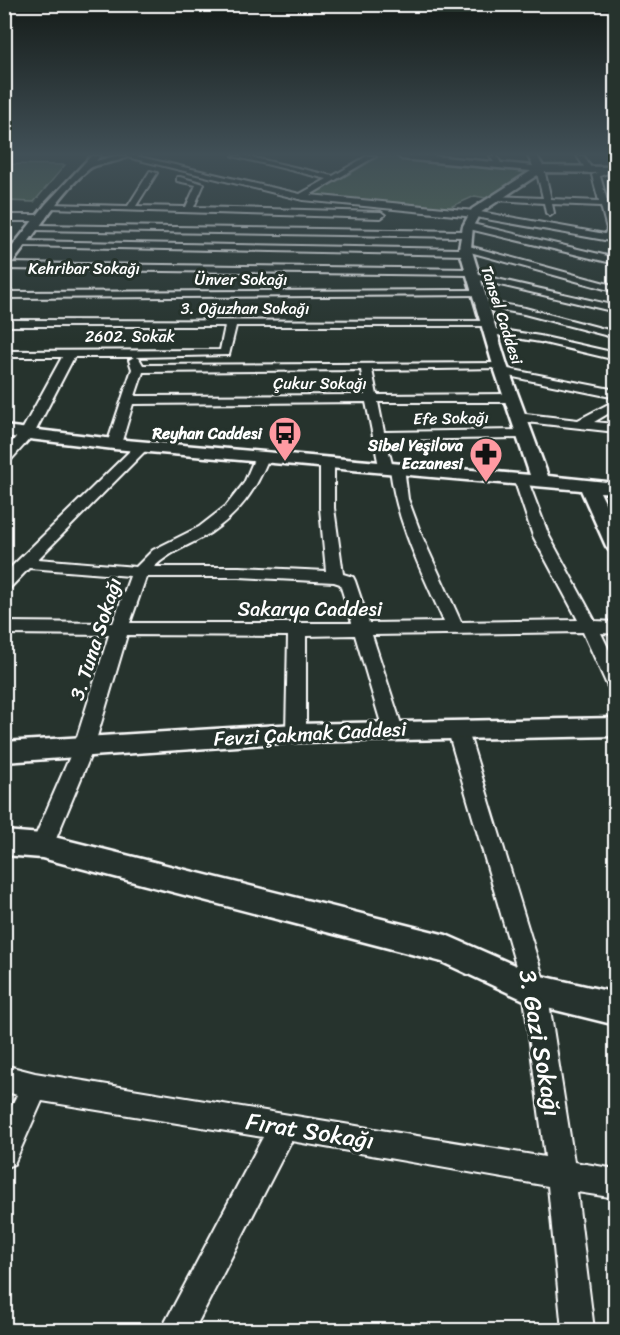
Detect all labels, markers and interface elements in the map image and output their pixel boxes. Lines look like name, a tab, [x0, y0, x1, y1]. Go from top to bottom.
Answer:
street label: Kehribar Sokağı	[28, 254, 140, 283]
street label: Tansel Caddesi	[472, 262, 532, 369]
street label: Ünver Sokağı	[195, 265, 287, 294]
street label: 3. Oğuzhan Sokağı	[181, 294, 309, 323]
street label: 2602. Sokak	[85, 322, 175, 351]
street label: Çukur Sokağı	[273, 369, 367, 398]
street label: Efe Sokağı	[413, 403, 489, 433]
bus stop icon: Reyhan Caddesi	[267, 415, 303, 462]
place label: Reyhan Caddesi	[151, 419, 264, 448]
place label: Sibel Yeşilova Eczanesi	[367, 431, 464, 478]
pharmacy icon: Sibel Yeşilova Eczanesi	[468, 436, 504, 483]
street label: 3. Tuna Sokağı	[60, 573, 132, 705]
street label: Sakarya Caddesi	[238, 592, 383, 627]
street label: Fevzi Çakmak Caddesi	[213, 711, 409, 757]
street label: 3. Gazi Sokağı	[506, 966, 574, 1120]
street label: Fırat Sokağı	[243, 1100, 377, 1162]

